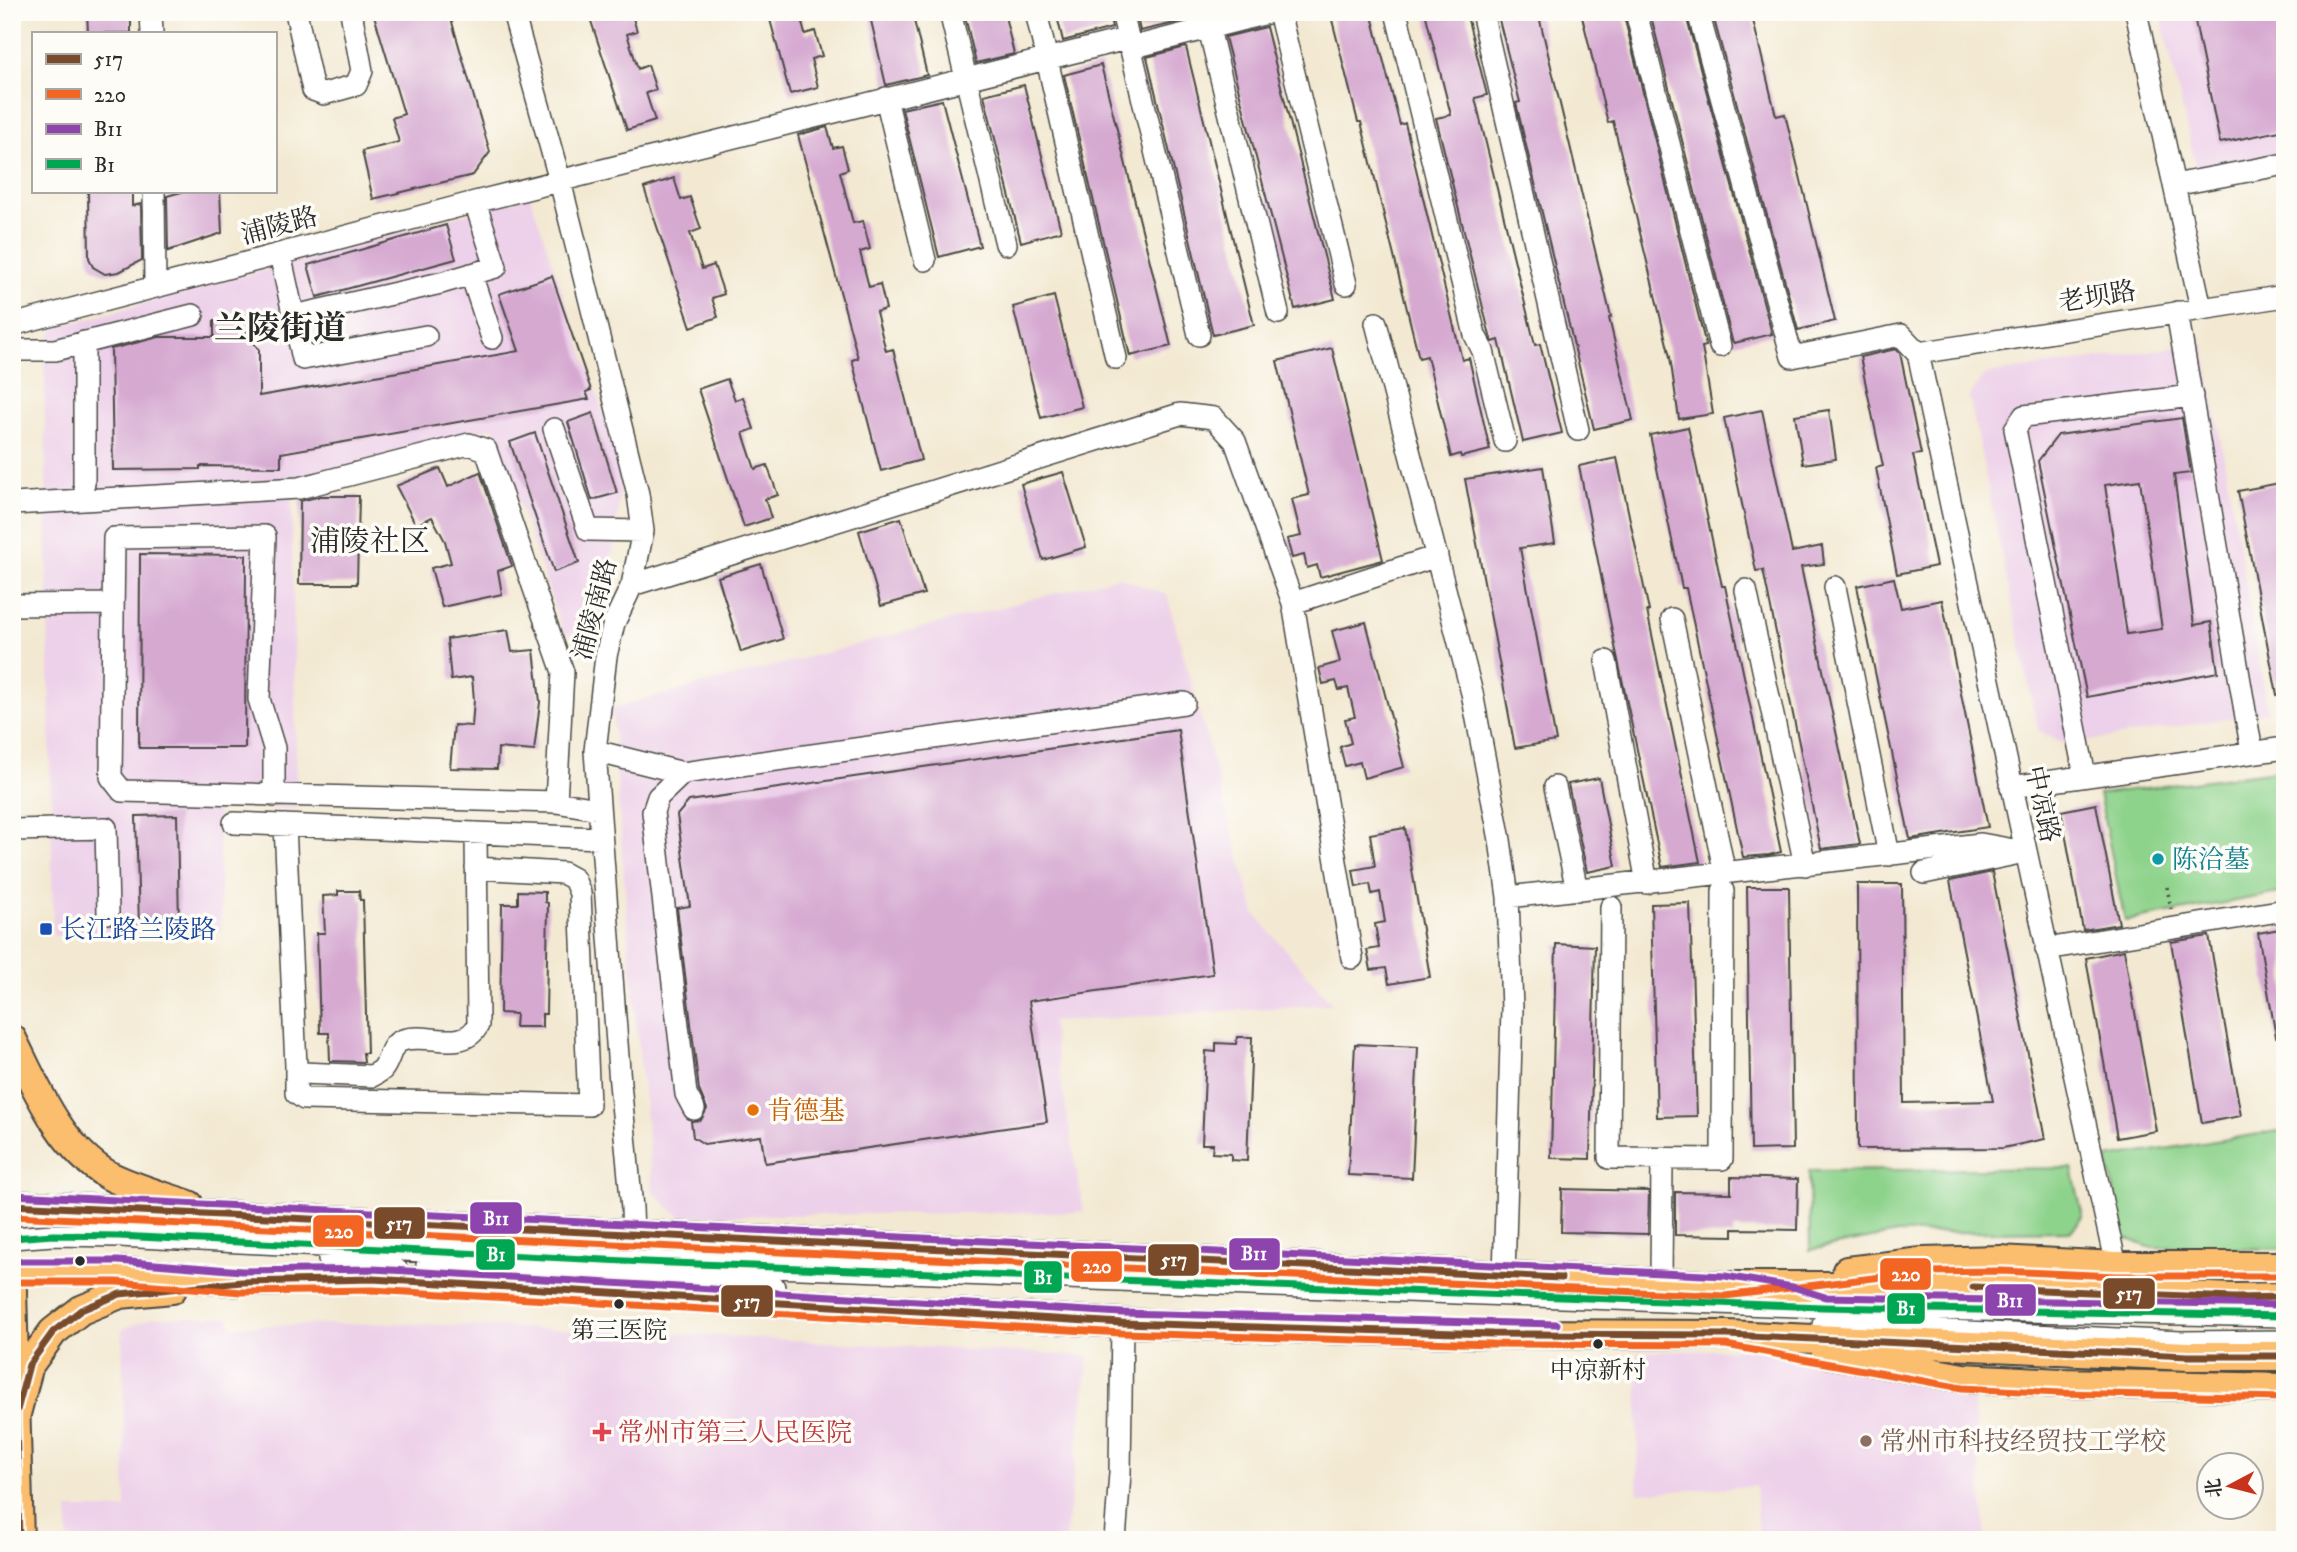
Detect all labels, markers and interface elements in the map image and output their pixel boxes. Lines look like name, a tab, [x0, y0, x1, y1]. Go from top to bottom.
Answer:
legend	[32, 32, 276, 192]
text: 517	[94, 47, 123, 73]
text: 220	[94, 83, 126, 109]
text: B11	[94, 117, 123, 143]
text: B1	[94, 153, 115, 179]
street label: 浦陵路	[237, 200, 321, 252]
street label: 老坝路	[2056, 275, 2138, 320]
district label: 兰陵街道	[214, 309, 346, 350]
district label: 浦陵社区	[310, 524, 430, 561]
street label: 浦陵南路	[566, 555, 625, 664]
street label: 中凉路	[2017, 763, 2066, 846]
place label: 陈洽墓	[2172, 844, 2250, 877]
marker: 陈洽墓	[2150, 851, 2166, 867]
place label: 长江路兰陵路	[60, 914, 216, 947]
marker: 长江路兰陵路	[38, 921, 54, 937]
place label: 肯德基	[767, 1095, 845, 1128]
marker: 肯德基	[745, 1102, 761, 1118]
line badge: B11	[469, 1201, 523, 1235]
line badge: 517	[373, 1206, 426, 1240]
text: B11	[483, 1208, 509, 1231]
text: 517	[385, 1213, 412, 1236]
line badge: 220	[312, 1214, 365, 1248]
text: 220	[325, 1221, 353, 1244]
line badge: B11	[1228, 1237, 1281, 1271]
line badge: B1	[475, 1238, 516, 1271]
line badge: 517	[1147, 1243, 1200, 1277]
text: B11	[1241, 1243, 1267, 1266]
text: B1	[487, 1244, 506, 1267]
text: 517	[1160, 1249, 1187, 1272]
line badge: 220	[1070, 1250, 1123, 1283]
unlabelled marker	[73, 1254, 87, 1268]
text: 220	[1083, 1256, 1111, 1279]
line badge: 220	[1879, 1257, 1932, 1291]
line badge: B1	[1023, 1260, 1063, 1294]
text: 220	[1892, 1264, 1920, 1287]
text: B1	[1034, 1267, 1053, 1290]
line badge: 517	[2102, 1277, 2156, 1310]
line badge: B11	[1984, 1283, 2037, 1317]
text: 517	[2115, 1283, 2142, 1306]
line badge: 517	[720, 1284, 774, 1318]
text: B11	[1997, 1290, 2023, 1313]
text: 517	[733, 1291, 760, 1314]
line badge: B1	[1886, 1292, 1926, 1325]
marker: 第三医院	[612, 1297, 626, 1311]
text: B1	[1897, 1298, 1916, 1321]
place label: 第三医院	[571, 1316, 667, 1346]
marker: 中凉新村	[1591, 1337, 1605, 1351]
place label: 中凉新村	[1550, 1356, 1646, 1386]
place label: 常州市第三人民医院	[618, 1417, 852, 1450]
marker: 常州市第三人民医院	[592, 1422, 612, 1442]
place label: 常州市科技经贸技工学校	[1880, 1426, 2166, 1459]
marker: 常州市科技经贸技工学校	[1858, 1433, 1874, 1449]
north arrow	[2196, 1450, 2266, 1520]
text: 北	[2202, 1477, 2227, 1499]

